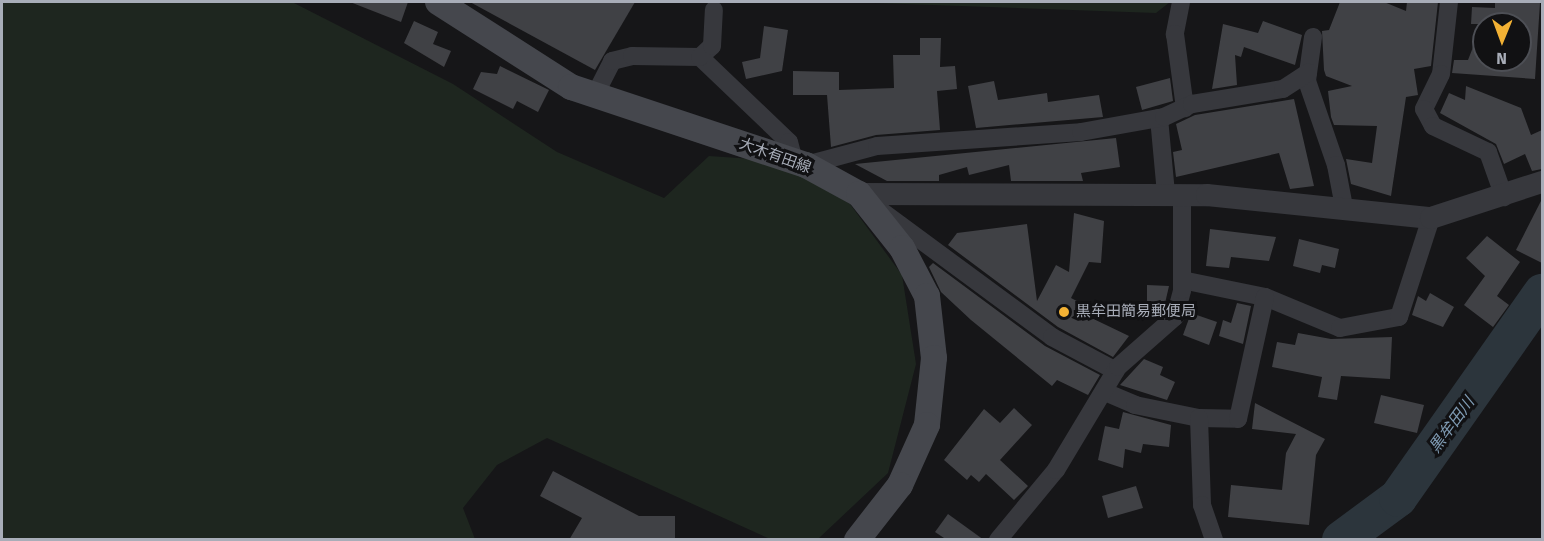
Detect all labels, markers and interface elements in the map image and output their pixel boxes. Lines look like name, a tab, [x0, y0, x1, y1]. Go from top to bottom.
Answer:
north arrow	[1472, 12, 1532, 72]
text: N	[1496, 49, 1507, 68]
street label: 大木有田線	[737, 135, 813, 177]
place label: 黒牟田簡易郵便局	[1076, 303, 1196, 321]
marker: 黒牟田簡易郵便局	[1057, 305, 1071, 319]
water label: 黒牟田川	[1425, 393, 1479, 457]

